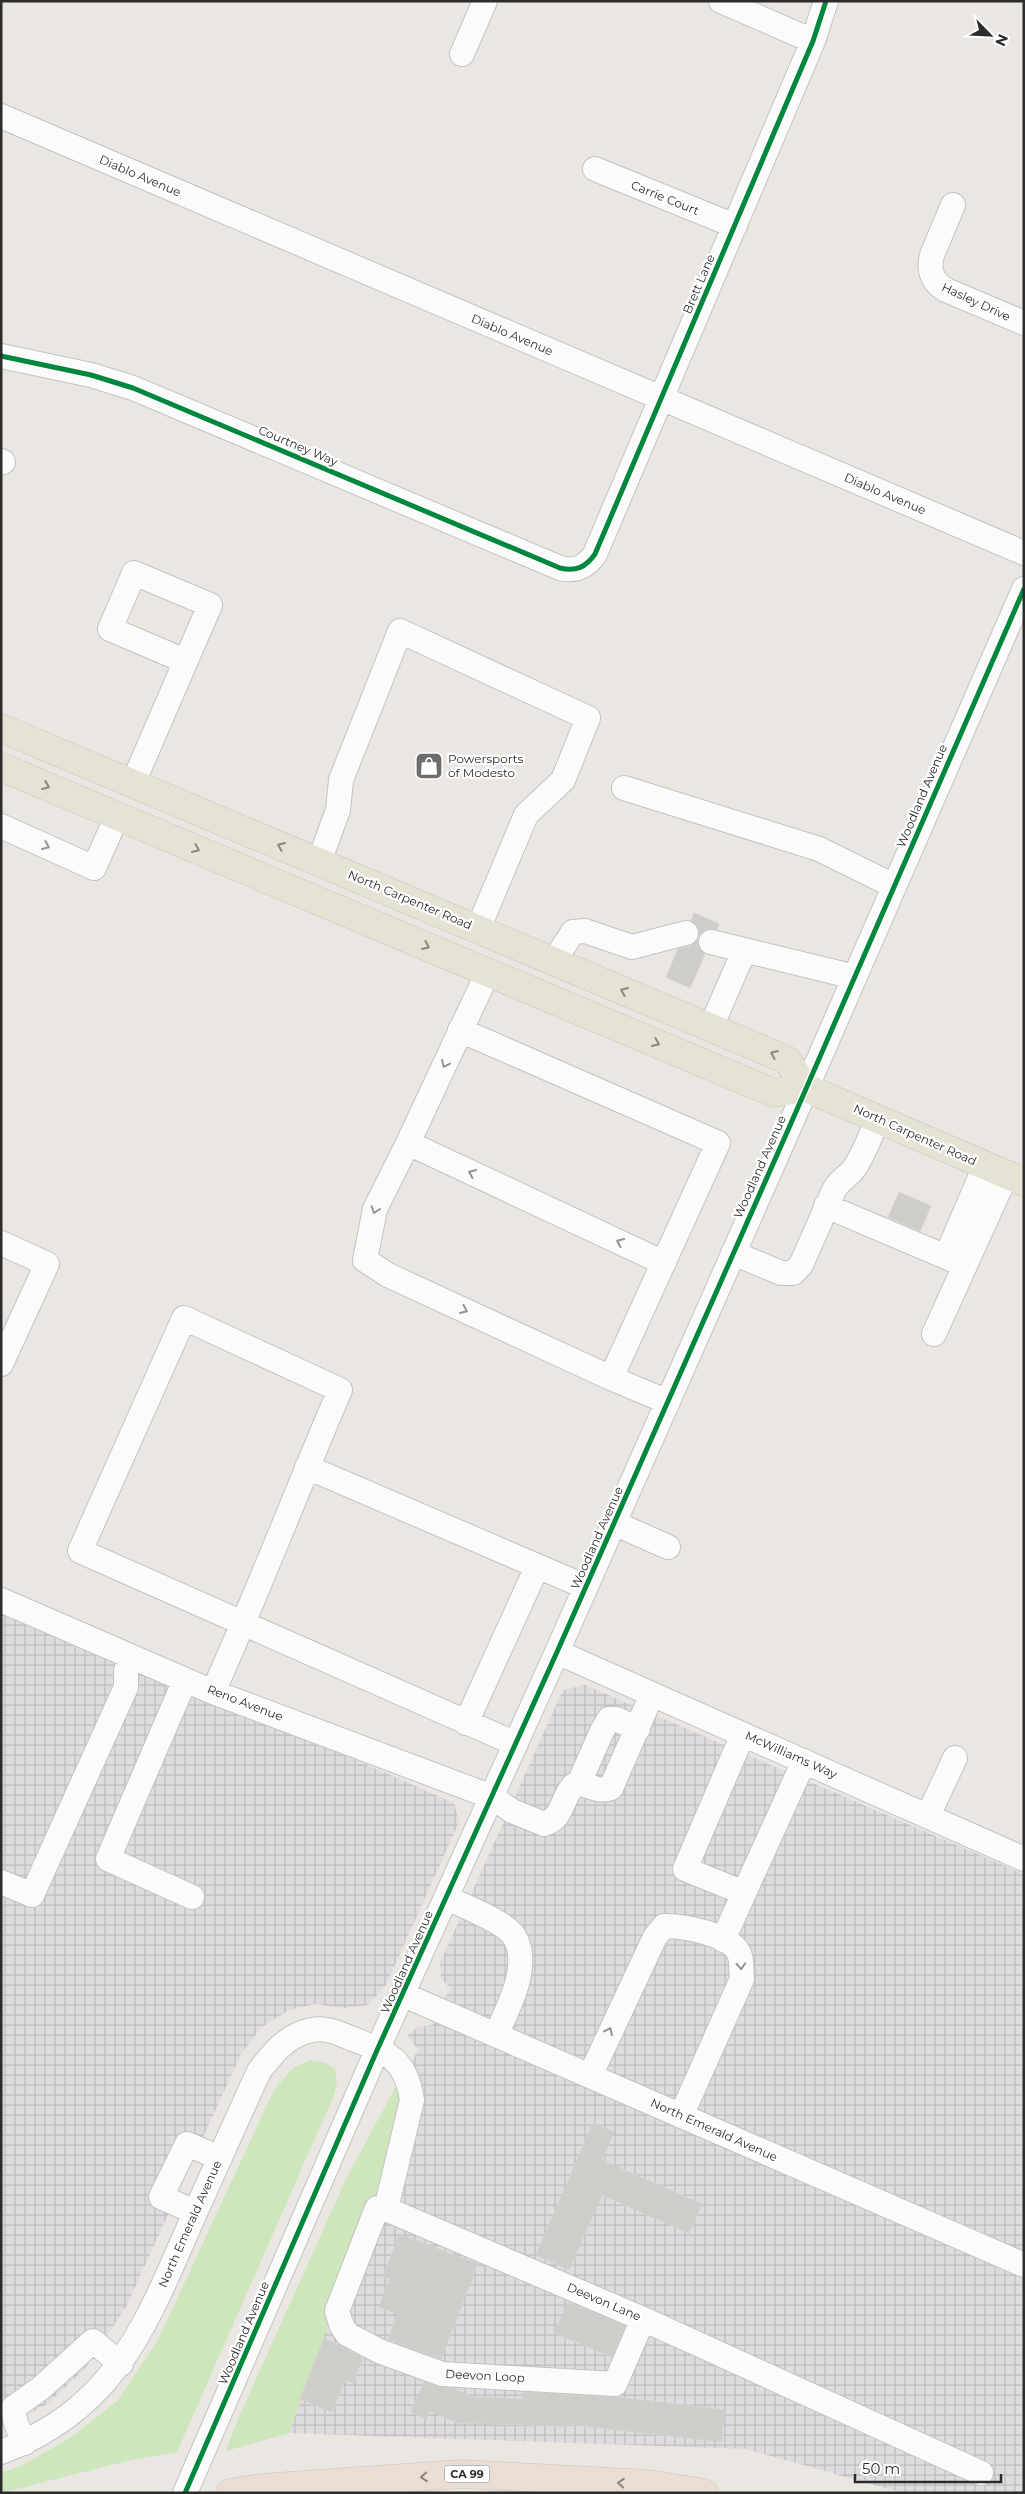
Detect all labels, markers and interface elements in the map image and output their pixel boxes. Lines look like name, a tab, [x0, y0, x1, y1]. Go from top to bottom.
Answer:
north arrow	[965, 10, 1015, 60]
text: N	[991, 31, 1012, 49]
street label: Diablo Avenue	[97, 152, 183, 200]
street label: Carrie Court	[629, 177, 702, 218]
street label: Brett Lane	[679, 252, 718, 316]
street label: Hasley Drive	[939, 279, 1013, 324]
street label: Diablo Avenue	[469, 311, 555, 359]
street label: Courtney Way	[256, 422, 341, 469]
street label: Diablo Avenue	[842, 470, 928, 518]
street label: Woodland Avenue	[893, 742, 950, 850]
shop icon: Powersports of Modesto	[414, 751, 444, 781]
place label: Powersports of Modesto	[448, 751, 524, 780]
one-way arrow	[41, 779, 50, 790]
one-way arrow	[41, 840, 50, 851]
one-way arrow	[277, 841, 286, 852]
one-way arrow	[191, 842, 200, 853]
street label: North Carpenter Road	[346, 867, 474, 932]
one-way arrow	[421, 939, 430, 950]
one-way arrow	[620, 986, 629, 997]
one-way arrow	[652, 1038, 660, 1048]
one-way arrow	[770, 1049, 779, 1060]
one-way arrow	[441, 1058, 451, 1067]
street label: North Carpenter Road	[851, 1101, 979, 1169]
street label: Woodland Avenue	[730, 1113, 789, 1220]
one-way arrow	[469, 1170, 478, 1180]
one-way arrow	[371, 1205, 381, 1214]
one-way arrow	[616, 1238, 625, 1248]
one-way arrow	[459, 1304, 468, 1314]
street label: Woodland Avenue	[567, 1484, 626, 1591]
street label: Reno Avenue	[205, 1681, 285, 1724]
street label: McWilliams Way	[743, 1728, 840, 1782]
street label: Woodland Avenue	[377, 1908, 436, 2015]
one-way arrow	[736, 1962, 747, 1970]
one-way arrow	[603, 2027, 614, 2036]
street label: North Emerald Avenue	[648, 2095, 780, 2164]
street label: North Emerald Avenue	[155, 2158, 224, 2290]
street label: Woodland Avenue	[215, 2279, 272, 2387]
street label: Deevon Lane	[565, 2279, 643, 2324]
street label: Deevon Loop	[445, 2366, 525, 2385]
scale bar	[855, 2452, 1001, 2484]
text: 50 m	[862, 2459, 900, 2478]
road number: CA 99	[444, 2466, 490, 2482]
one-way arrow	[419, 2471, 427, 2482]
one-way arrow	[617, 2477, 625, 2488]

